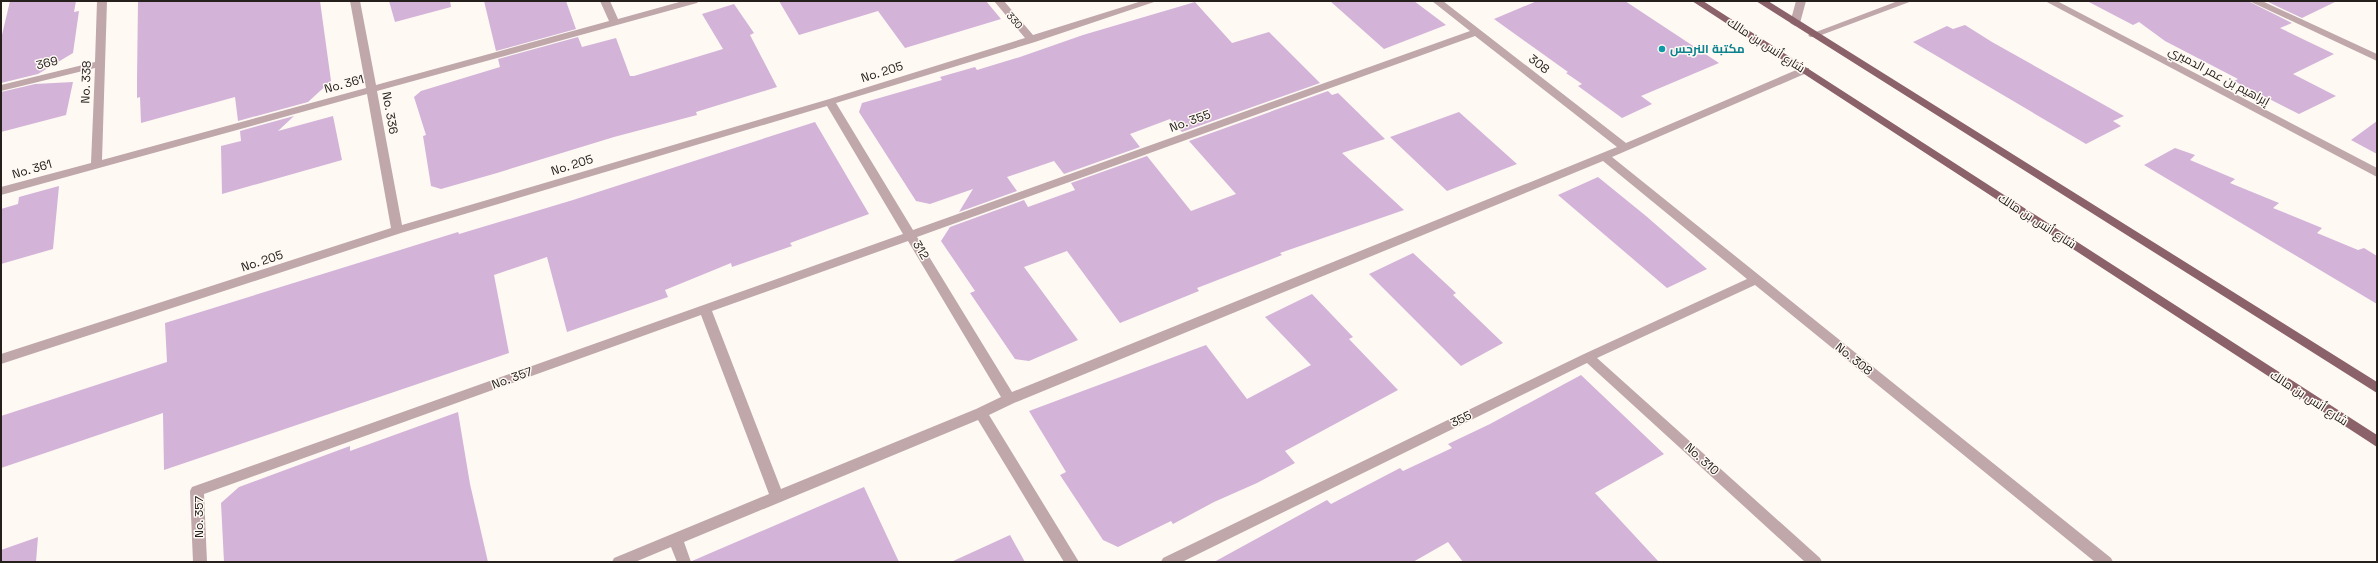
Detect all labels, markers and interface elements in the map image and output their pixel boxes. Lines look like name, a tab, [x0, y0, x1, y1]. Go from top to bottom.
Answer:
street label: 330	[1004, 9, 1026, 32]
street label: شارع أنس بن مالك	[1724, 14, 1808, 76]
place label: مكتبة النرجس	[1670, 41, 1745, 57]
street label: إبراهيم بن عمر الدميري	[2165, 43, 2272, 111]
marker: مكتبة النرجس	[1657, 44, 1667, 54]
street label: 308	[1525, 51, 1553, 77]
street label: 369	[34, 53, 60, 73]
street label: No. 205	[859, 58, 905, 86]
street label: No. 338	[77, 60, 95, 104]
street label: No. 361	[322, 71, 366, 97]
street label: No. 336	[378, 90, 402, 136]
street label: No. 355	[1167, 106, 1213, 136]
street label: No. 205	[549, 151, 595, 179]
street label: No. 361	[10, 156, 54, 182]
street label: شارع أنس بن مالك	[1995, 190, 2079, 252]
street label: 312	[909, 238, 933, 262]
street label: No. 205	[239, 247, 285, 275]
street label: No. 308	[1832, 339, 1876, 379]
street label: No. 357	[489, 363, 535, 393]
street label: شارع أنس بن مالك	[2267, 367, 2351, 429]
street label: 355	[1448, 407, 1474, 431]
street label: No. 310	[1681, 439, 1723, 479]
street label: No. 357	[191, 496, 207, 538]

